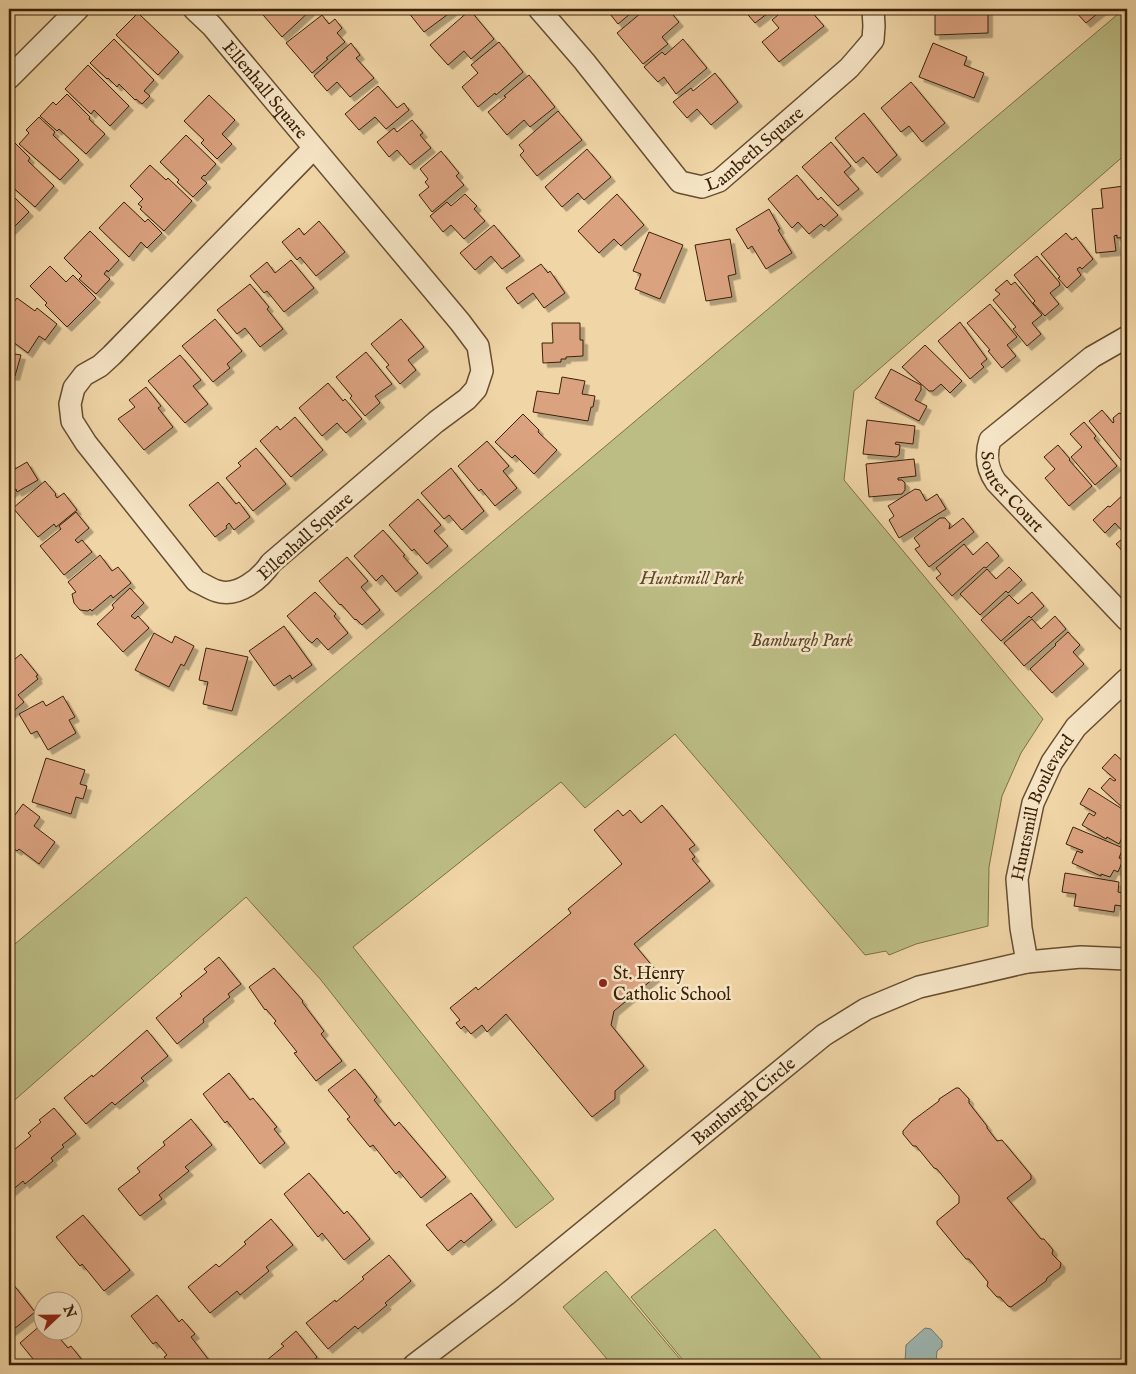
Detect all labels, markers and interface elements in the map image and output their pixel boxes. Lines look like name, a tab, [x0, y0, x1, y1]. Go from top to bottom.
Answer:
street label: Ellenhall Square	[216, 37, 312, 145]
street label: Lambeth Square	[703, 102, 809, 198]
street label: Souter Court	[974, 451, 1048, 538]
street label: Ellenhall Square	[253, 488, 359, 586]
park label: Huntsmill Park	[639, 568, 744, 591]
park label: Bamburgh Park	[751, 630, 853, 653]
street label: Huntsmill Boulevard	[1007, 730, 1080, 883]
place label: St. Henry Catholic School	[613, 963, 731, 1007]
marker: St. Henry Catholic School	[597, 977, 609, 989]
street label: Bamburgh Circle	[688, 1053, 801, 1151]
north arrow	[32, 1292, 82, 1342]
text: N	[58, 1302, 80, 1320]

